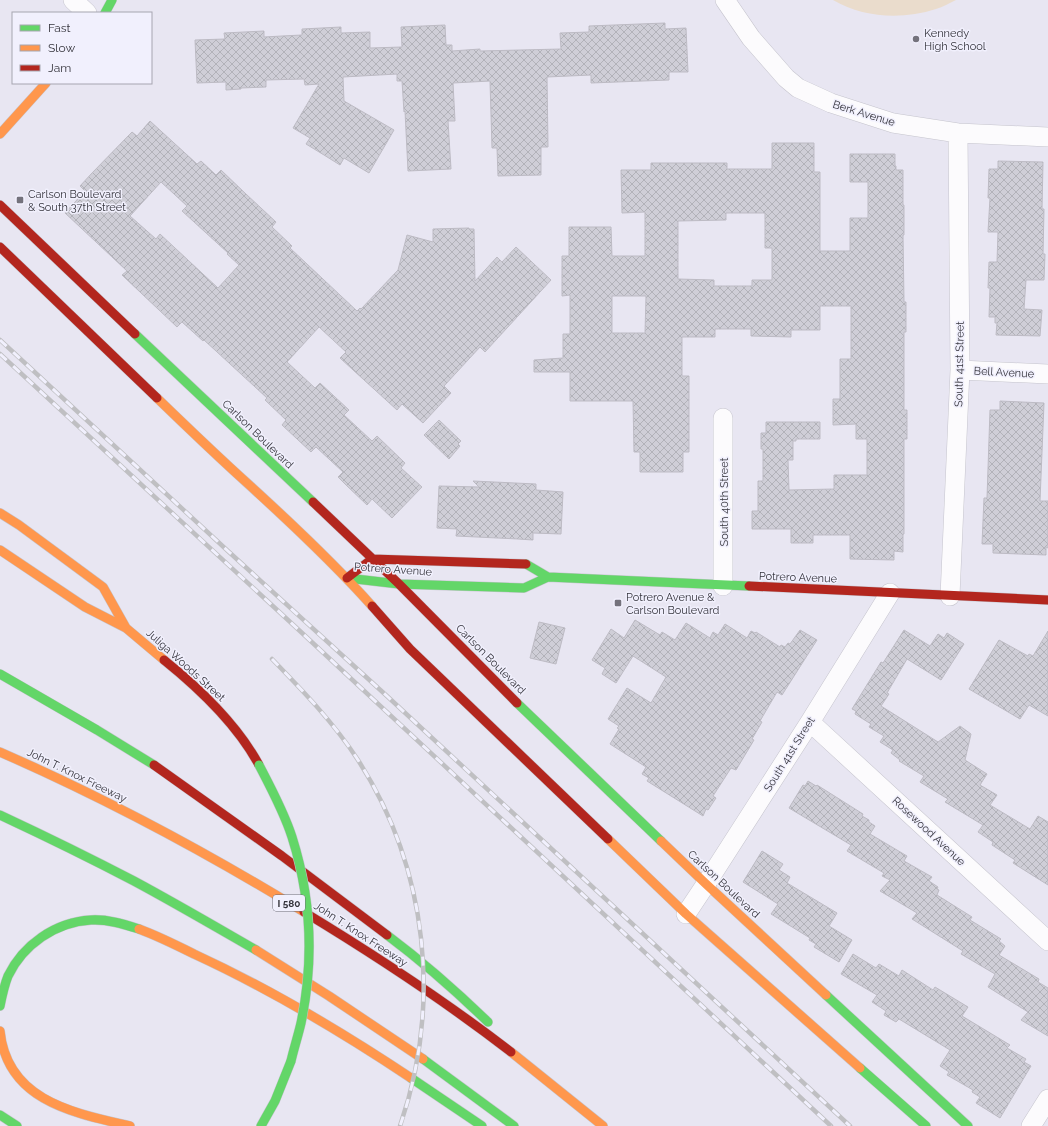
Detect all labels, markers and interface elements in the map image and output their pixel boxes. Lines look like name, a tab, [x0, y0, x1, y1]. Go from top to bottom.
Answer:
legend	[12, 12, 152, 84]
text: Fast	[48, 21, 71, 35]
place label: Kennedy High School	[924, 27, 986, 53]
marker: Kennedy High School	[911, 34, 921, 44]
text: Slow	[48, 41, 75, 55]
text: Jam	[48, 61, 71, 75]
street label: Berk Avenue	[831, 98, 897, 129]
place label: Carlson Boulevard & South 37th Street	[28, 188, 126, 214]
marker: Carlson Boulevard & South 37th Street	[15, 195, 25, 205]
street label: South 41st Street	[952, 321, 967, 407]
street label: Bell Avenue	[973, 364, 1035, 381]
street label: Carlson Boulevard	[220, 397, 296, 472]
street label: South 40th Street	[718, 457, 731, 546]
street label: Potrero Avenue	[353, 560, 433, 579]
street label: Potrero Avenue	[759, 570, 838, 585]
place label: Potrero Avenue & Carlson Boulevard	[626, 591, 720, 617]
marker: Potrero Avenue & Carlson Boulevard	[613, 598, 623, 608]
street label: Carlson Boulevard	[453, 622, 528, 697]
street label: Juliga Woods Street	[144, 627, 228, 704]
street label: South 41st Street	[761, 714, 818, 794]
street label: John T. Knox Freeway	[25, 746, 129, 805]
street label: Rosewood Avenue	[890, 794, 968, 869]
street label: Carlson Boulevard	[685, 848, 762, 921]
road number: I 580	[273, 895, 305, 911]
street label: John T. Knox Freeway	[311, 899, 410, 970]

